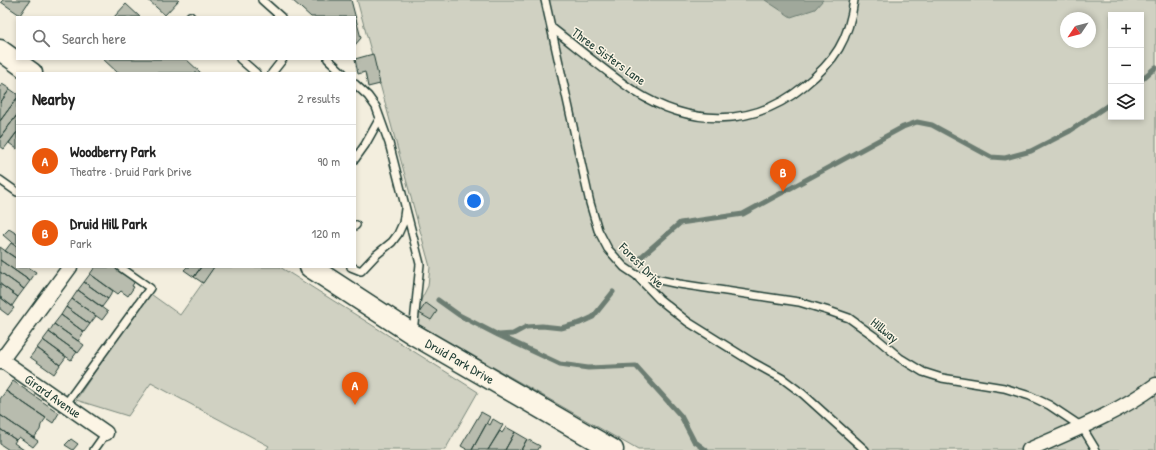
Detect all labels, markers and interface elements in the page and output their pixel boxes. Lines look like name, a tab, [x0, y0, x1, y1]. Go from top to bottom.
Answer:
north arrow	[1060, 12, 1096, 48]
map controls	[1108, 12, 1144, 120]
button: +	[1108, 12, 1144, 48]
search box	[16, 16, 356, 60]
street label: Three Sisters Lane	[568, 23, 650, 89]
icon: search	[30, 27, 52, 49]
text: Search here	[62, 28, 126, 49]
button: −	[1108, 48, 1144, 84]
button: layers	[1108, 84, 1144, 120]
text: Nearby	[32, 87, 75, 110]
text: 2 results	[298, 89, 340, 107]
text: Woodberry Park	[70, 141, 156, 162]
text: A	[42, 152, 48, 170]
text: 90 m	[318, 152, 340, 170]
pin: B	[770, 159, 796, 192]
text: Theatre · Druid Park Drive	[70, 162, 192, 180]
your location	[464, 191, 484, 211]
text: Druid Hill Park	[70, 213, 147, 234]
text: B	[42, 224, 48, 242]
text: 120 m	[312, 224, 340, 242]
text: Park	[70, 234, 92, 252]
street label: Forest Drive	[615, 238, 669, 292]
street label: Hillway	[867, 313, 903, 347]
street label: Druid Park Drive	[422, 334, 498, 388]
street label: Girard Avenue	[21, 370, 85, 422]
pin: A	[342, 372, 368, 405]

